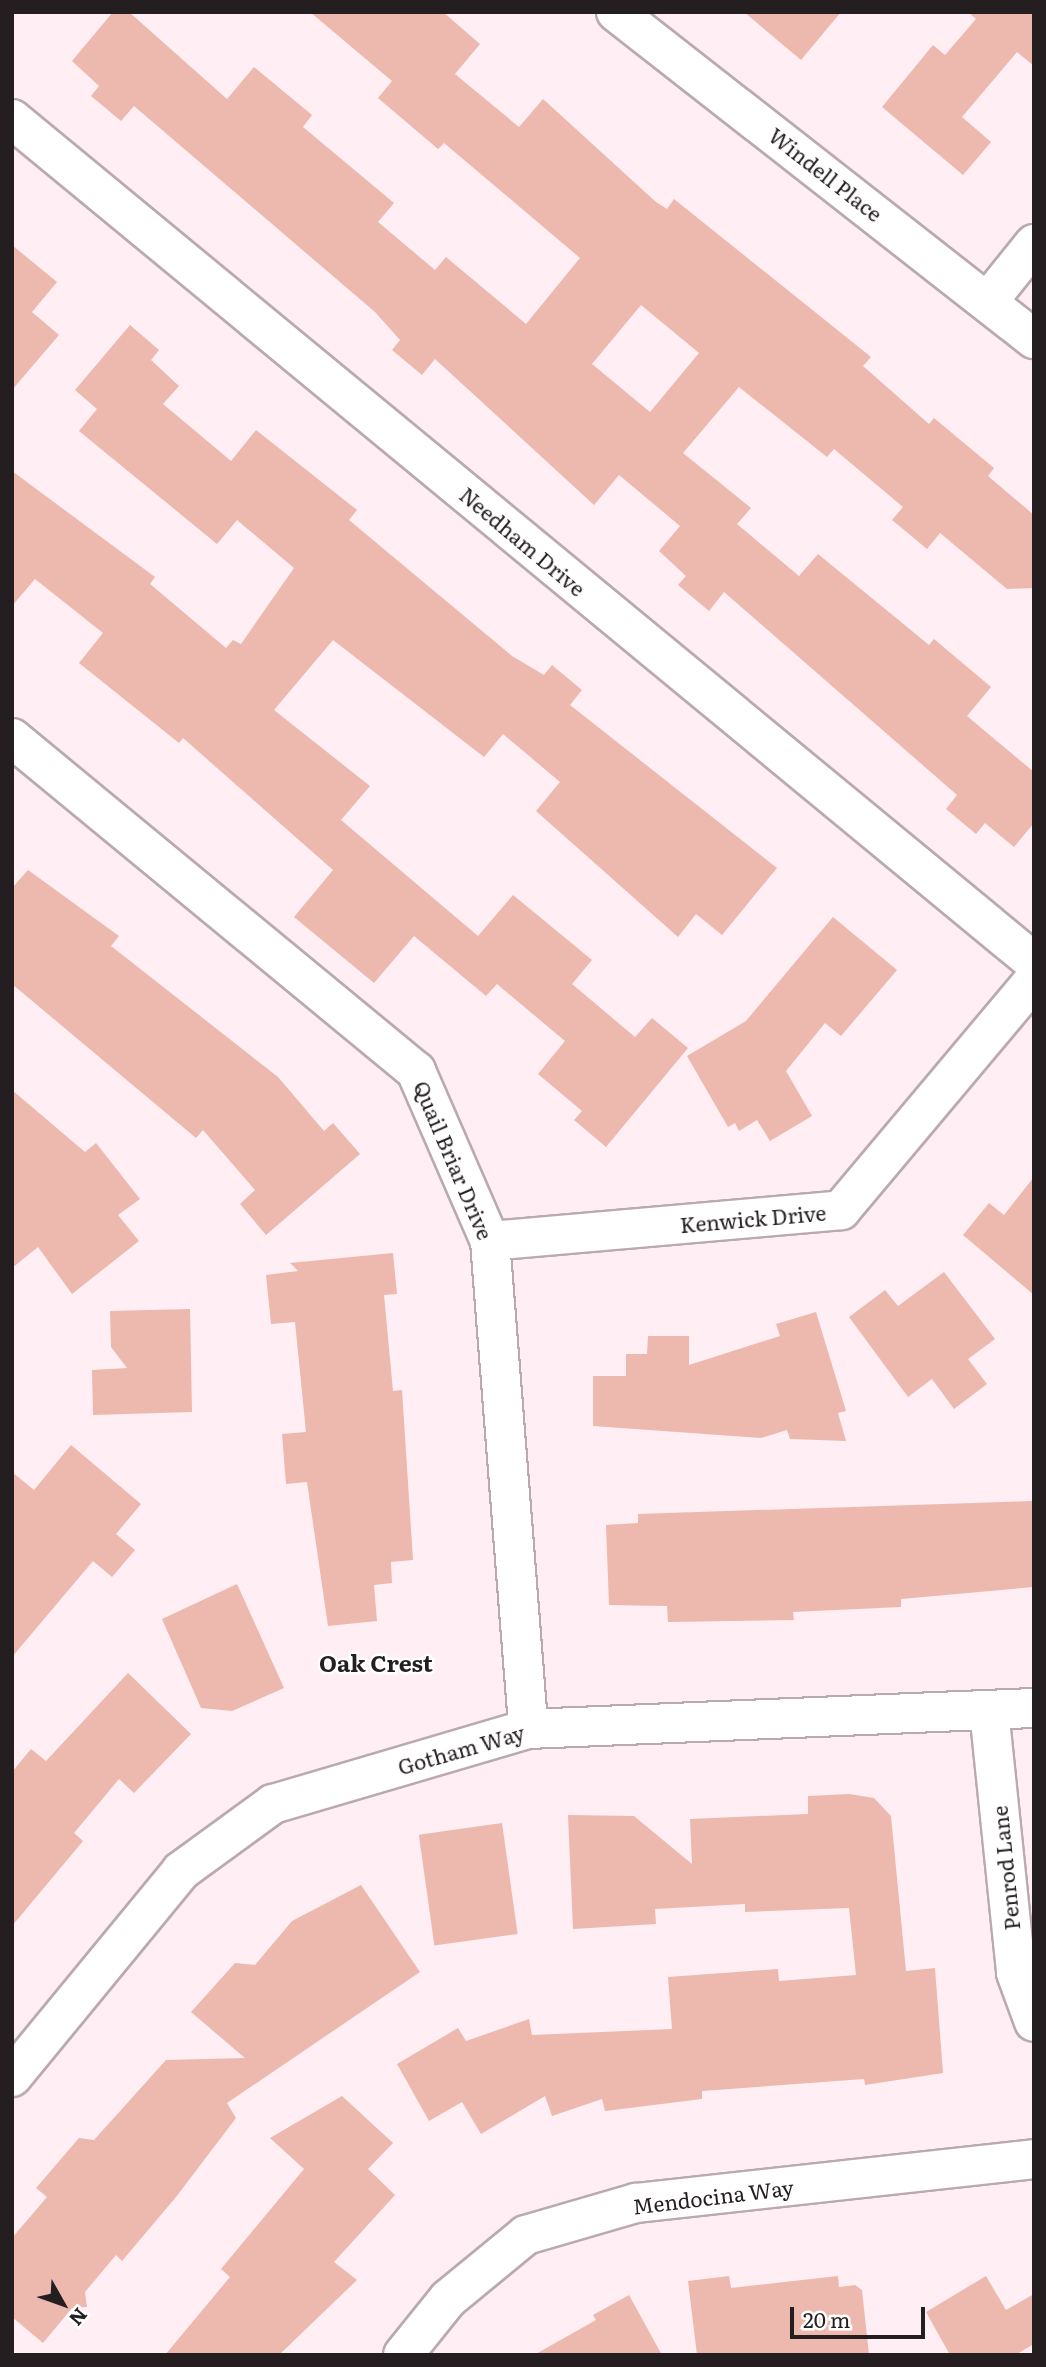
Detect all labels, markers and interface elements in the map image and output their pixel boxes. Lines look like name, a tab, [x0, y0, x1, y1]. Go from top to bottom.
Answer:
street label: Windell Place	[764, 122, 888, 226]
street label: Needham Drive	[455, 481, 591, 601]
street label: Quail Briar Drive	[409, 1077, 499, 1243]
street label: Kenwick Drive	[679, 1199, 827, 1237]
district label: Oak Crest	[319, 1648, 433, 1676]
street label: Gotham Way	[395, 1719, 527, 1779]
street label: Penrod Lane	[986, 1804, 1024, 1932]
street label: Mendocina Way	[631, 2174, 795, 2218]
north arrow	[28, 2269, 98, 2339]
scale bar	[794, 2294, 929, 2338]
text: N	[63, 2302, 95, 2333]
text: 20 m	[803, 2303, 850, 2334]

